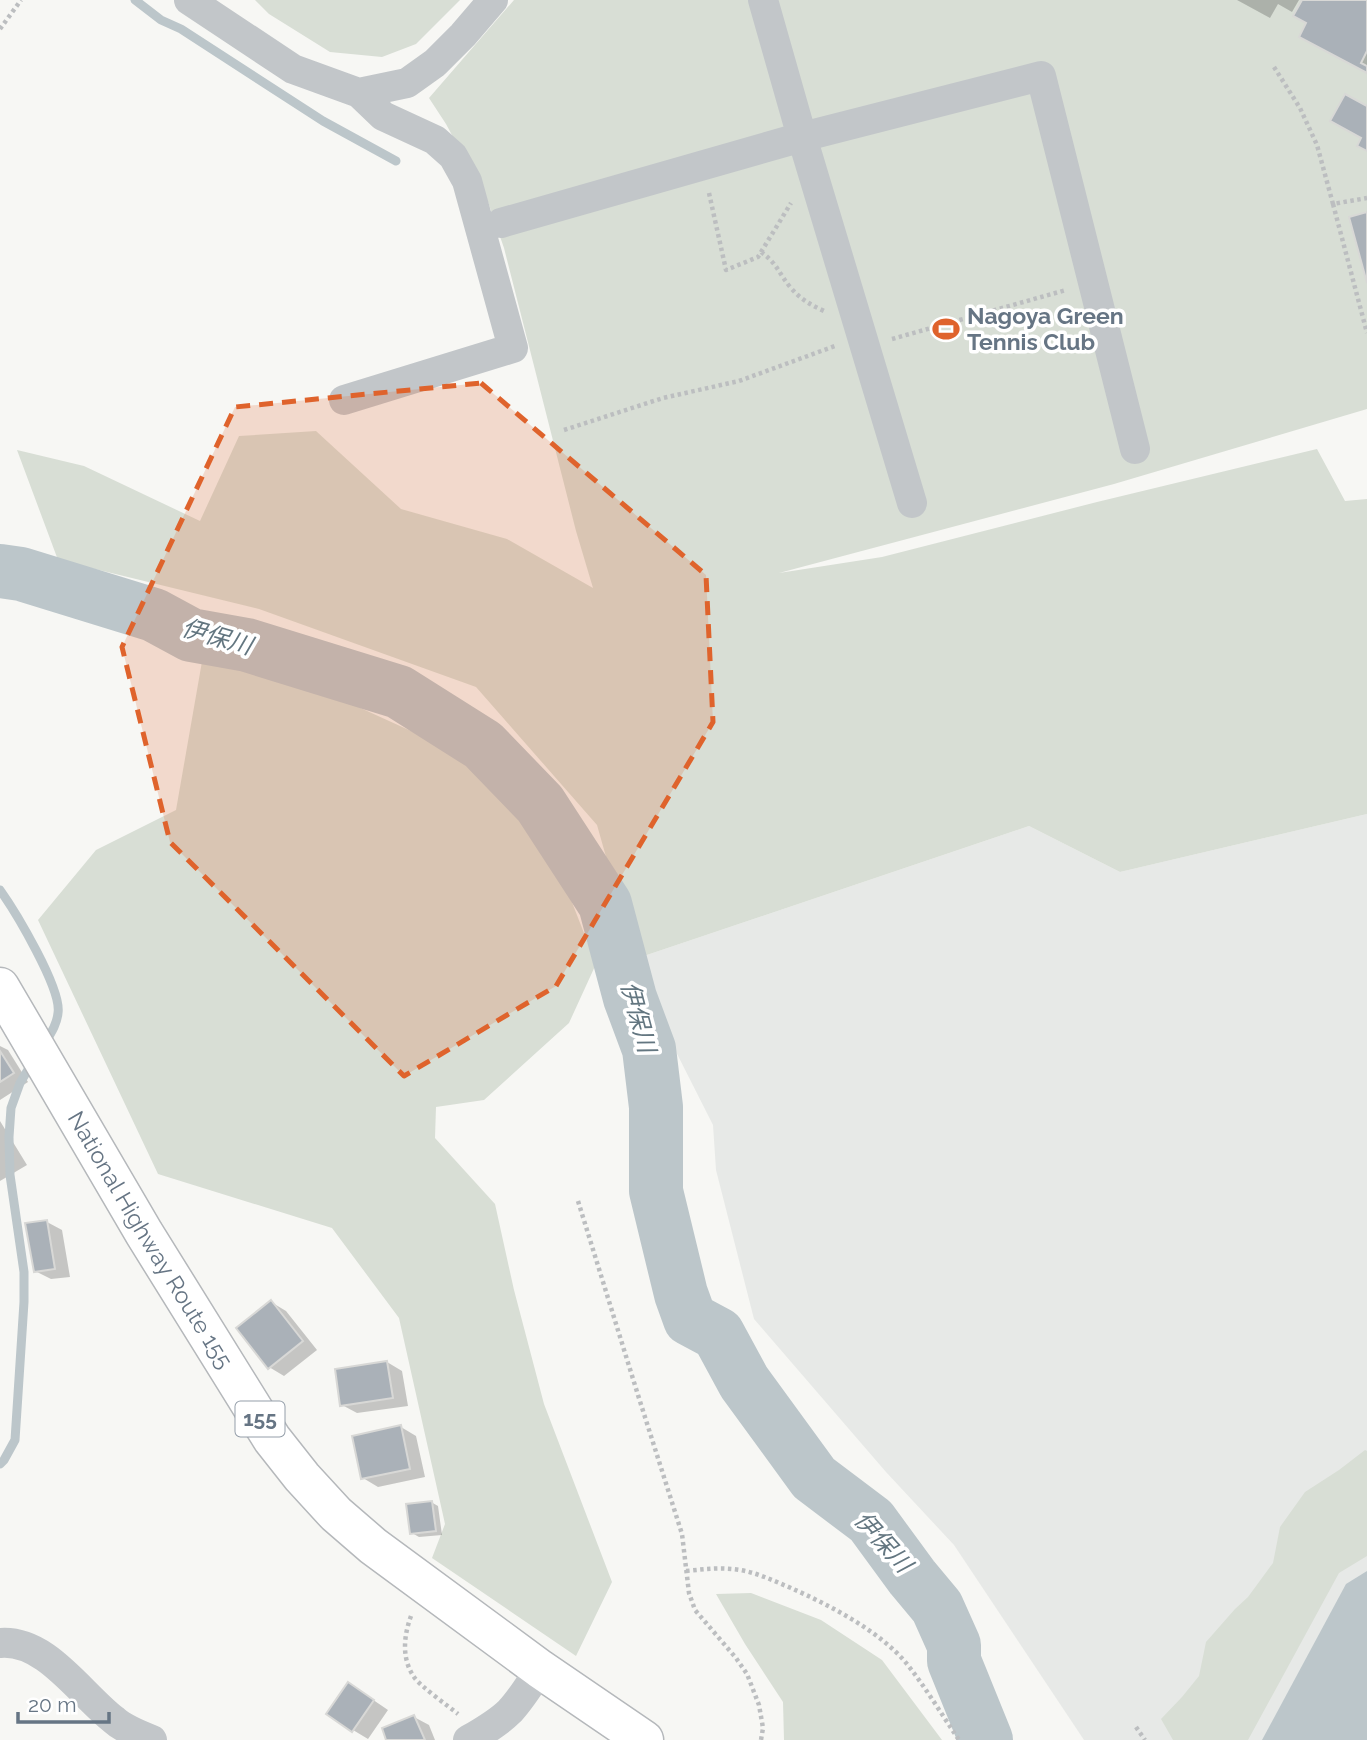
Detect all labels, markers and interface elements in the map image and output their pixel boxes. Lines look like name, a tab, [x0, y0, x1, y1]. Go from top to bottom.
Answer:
place label: Nagoya Green Tennis Club	[967, 302, 1124, 355]
sports icon: Nagoya Green Tennis Club	[931, 314, 961, 344]
water label: 伊保川	[179, 613, 259, 661]
water label: 伊保川	[615, 978, 663, 1058]
street label: National Highway Route 155	[63, 1106, 239, 1373]
road number: 155	[236, 1402, 284, 1436]
water label: 伊保川	[849, 1505, 920, 1580]
scale bar	[18, 1680, 108, 1724]
text: 20 m	[28, 1692, 76, 1717]

